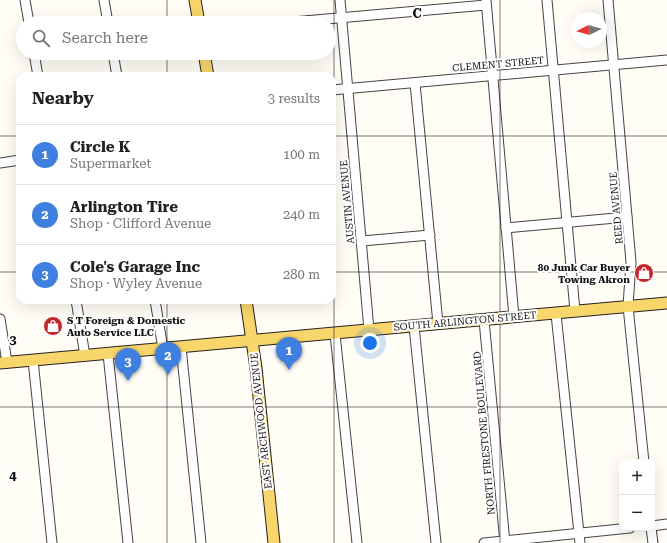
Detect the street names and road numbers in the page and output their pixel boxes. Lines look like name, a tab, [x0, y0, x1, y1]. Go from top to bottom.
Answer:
street label: CLEMENT STREET	[452, 54, 545, 73]
street label: AUSTIN AVENUE	[338, 160, 356, 244]
street label: REED AVENUE	[607, 172, 625, 244]
street label: SOUTH ARLINGTON STREET	[393, 309, 537, 333]
street label: NORTH FIRESTONE BOULEVARD	[471, 351, 497, 515]
street label: EAST ARCHWOOD AVENUE	[248, 352, 274, 490]

